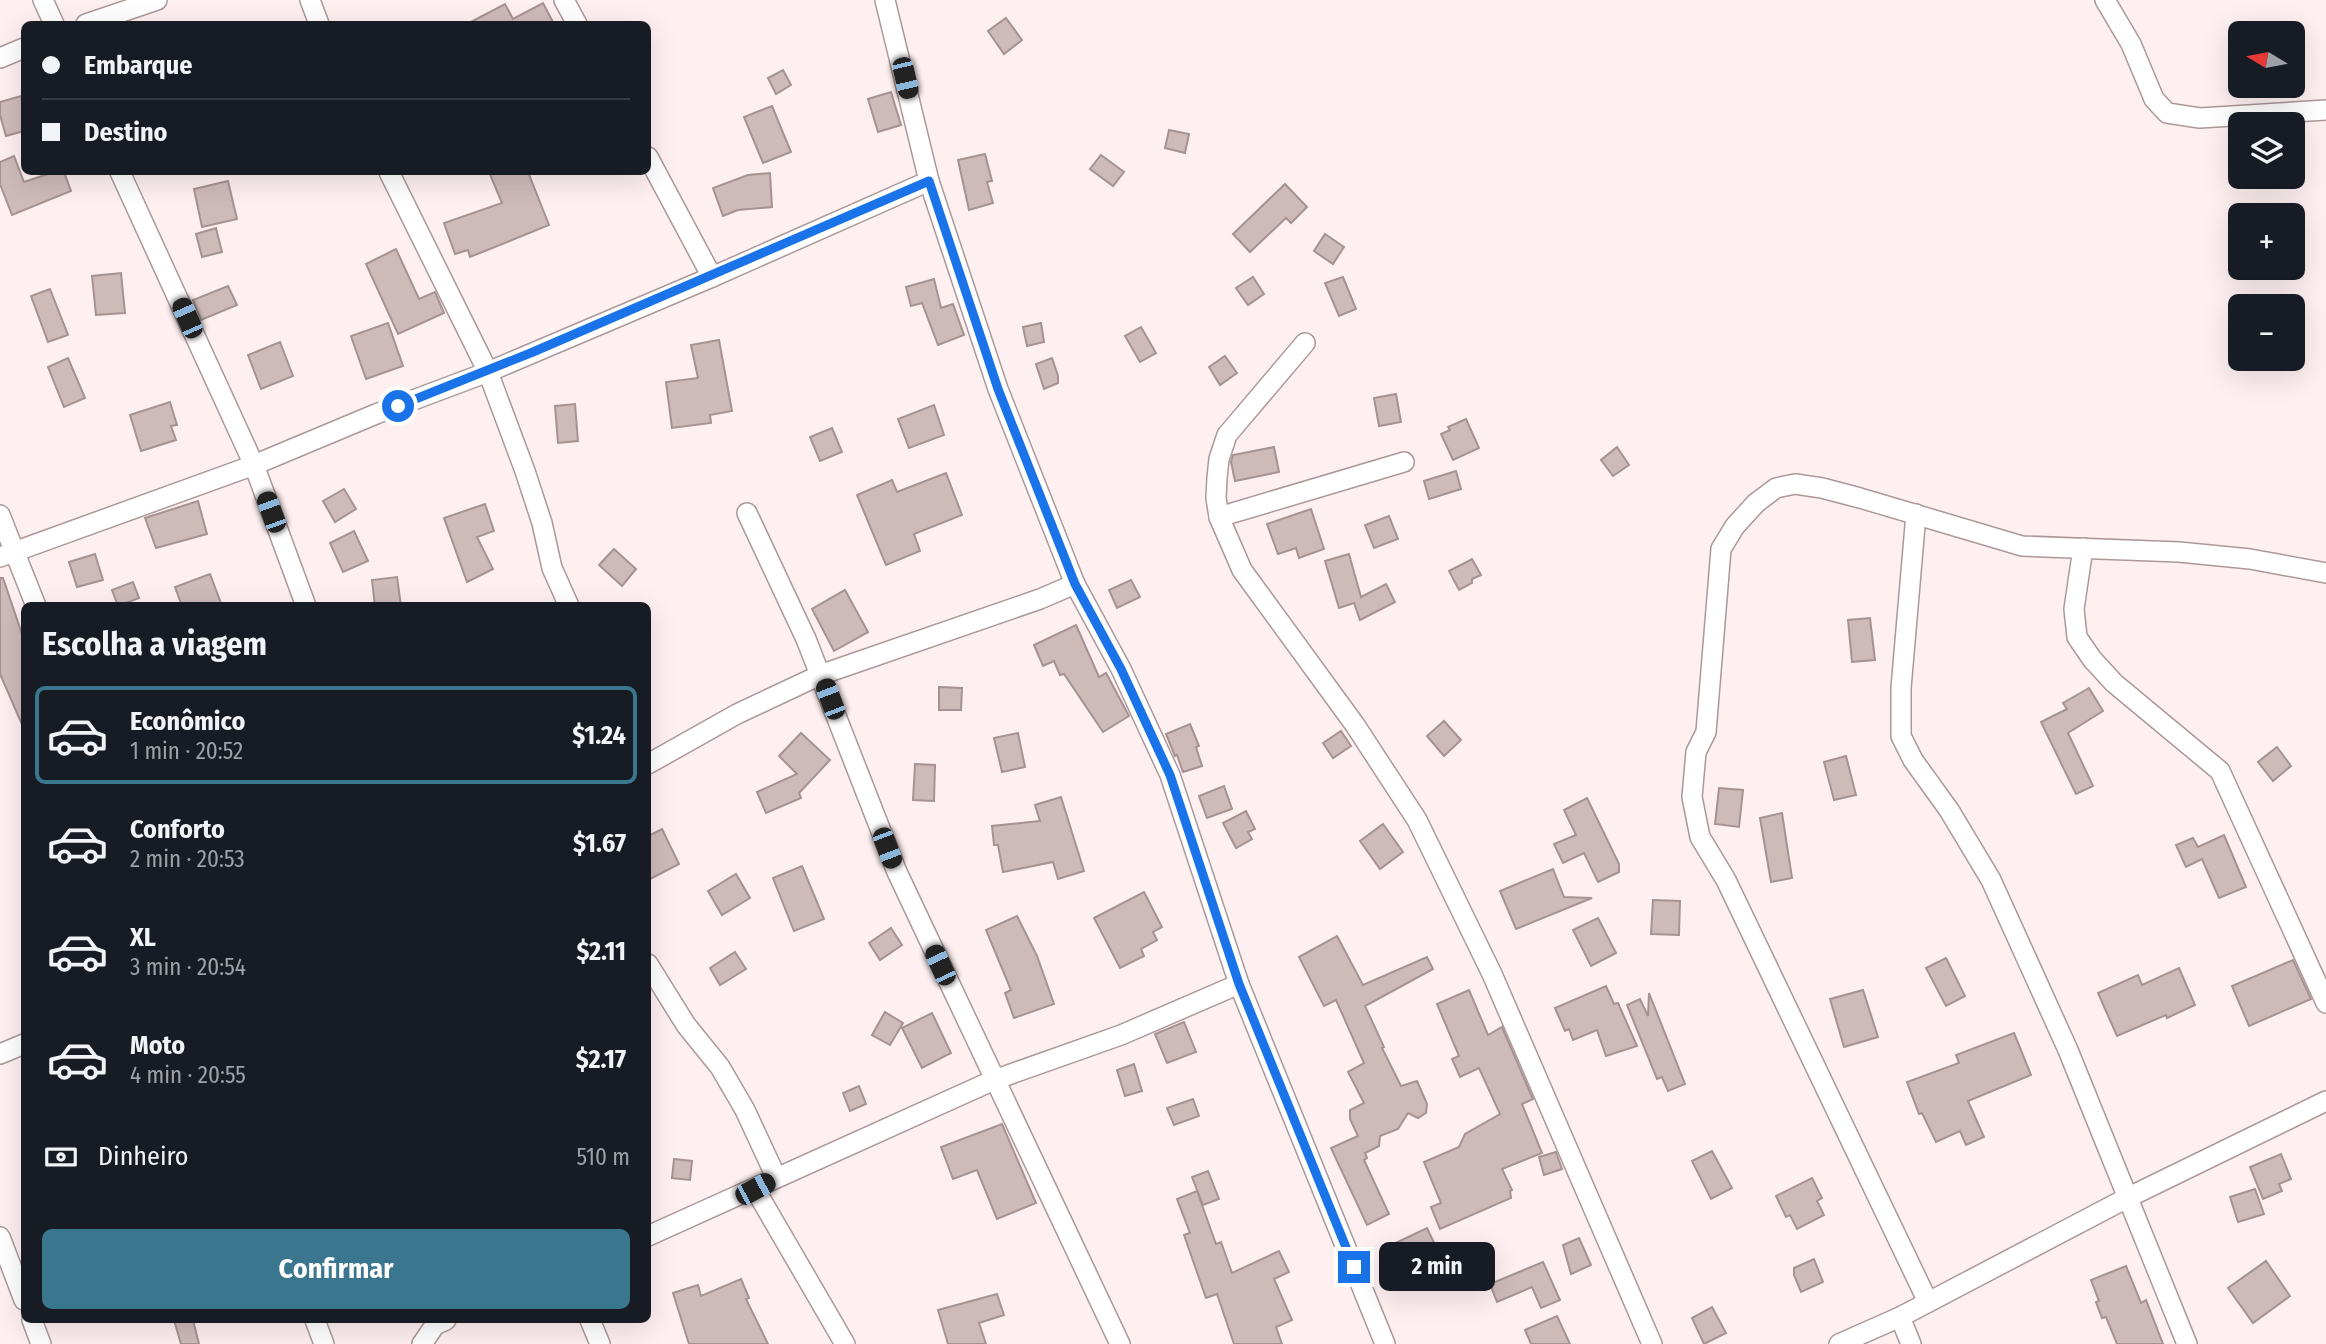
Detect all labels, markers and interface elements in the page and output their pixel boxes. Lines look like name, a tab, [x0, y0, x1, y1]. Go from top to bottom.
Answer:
north arrow	[2228, 21, 2305, 98]
map controls	[2228, 21, 2305, 371]
text: Embarque	[84, 50, 192, 81]
car	[891, 55, 920, 101]
button: layers	[2228, 112, 2305, 189]
text: Destino	[84, 117, 167, 148]
button: +	[2228, 203, 2305, 280]
button: −	[2228, 294, 2305, 371]
car	[169, 295, 206, 341]
route start	[382, 390, 414, 422]
car	[254, 489, 289, 535]
text: Escolha a viagem	[42, 625, 267, 663]
car	[813, 676, 848, 722]
icon: car	[46, 704, 109, 767]
text: Econômico	[130, 706, 245, 737]
text: $1.24	[572, 720, 626, 751]
text: 1 min · 20:52	[130, 737, 243, 765]
icon: car	[46, 812, 109, 875]
text: Conforto	[130, 814, 225, 845]
car	[870, 825, 905, 871]
text: $1.67	[573, 828, 626, 859]
text: 2 min · 20:53	[130, 845, 245, 873]
icon: car	[46, 920, 109, 983]
text: XL	[130, 922, 156, 953]
text: $2.11	[576, 936, 626, 967]
car	[922, 942, 959, 988]
text: 3 min · 20:54	[130, 953, 246, 981]
icon: car	[46, 1028, 109, 1091]
text: Moto	[130, 1030, 185, 1061]
text: $2.17	[576, 1044, 626, 1075]
text: 4 min · 20:55	[130, 1061, 246, 1089]
icon: cash	[42, 1138, 80, 1176]
text: Dinheiro	[98, 1141, 188, 1172]
text: 510 m	[577, 1143, 630, 1171]
car	[732, 1170, 779, 1208]
button: Confirmar	[42, 1229, 630, 1309]
callout: 2 min	[1378, 1242, 1494, 1292]
route end	[1338, 1251, 1370, 1283]
text: 2 min	[1412, 1252, 1463, 1280]

